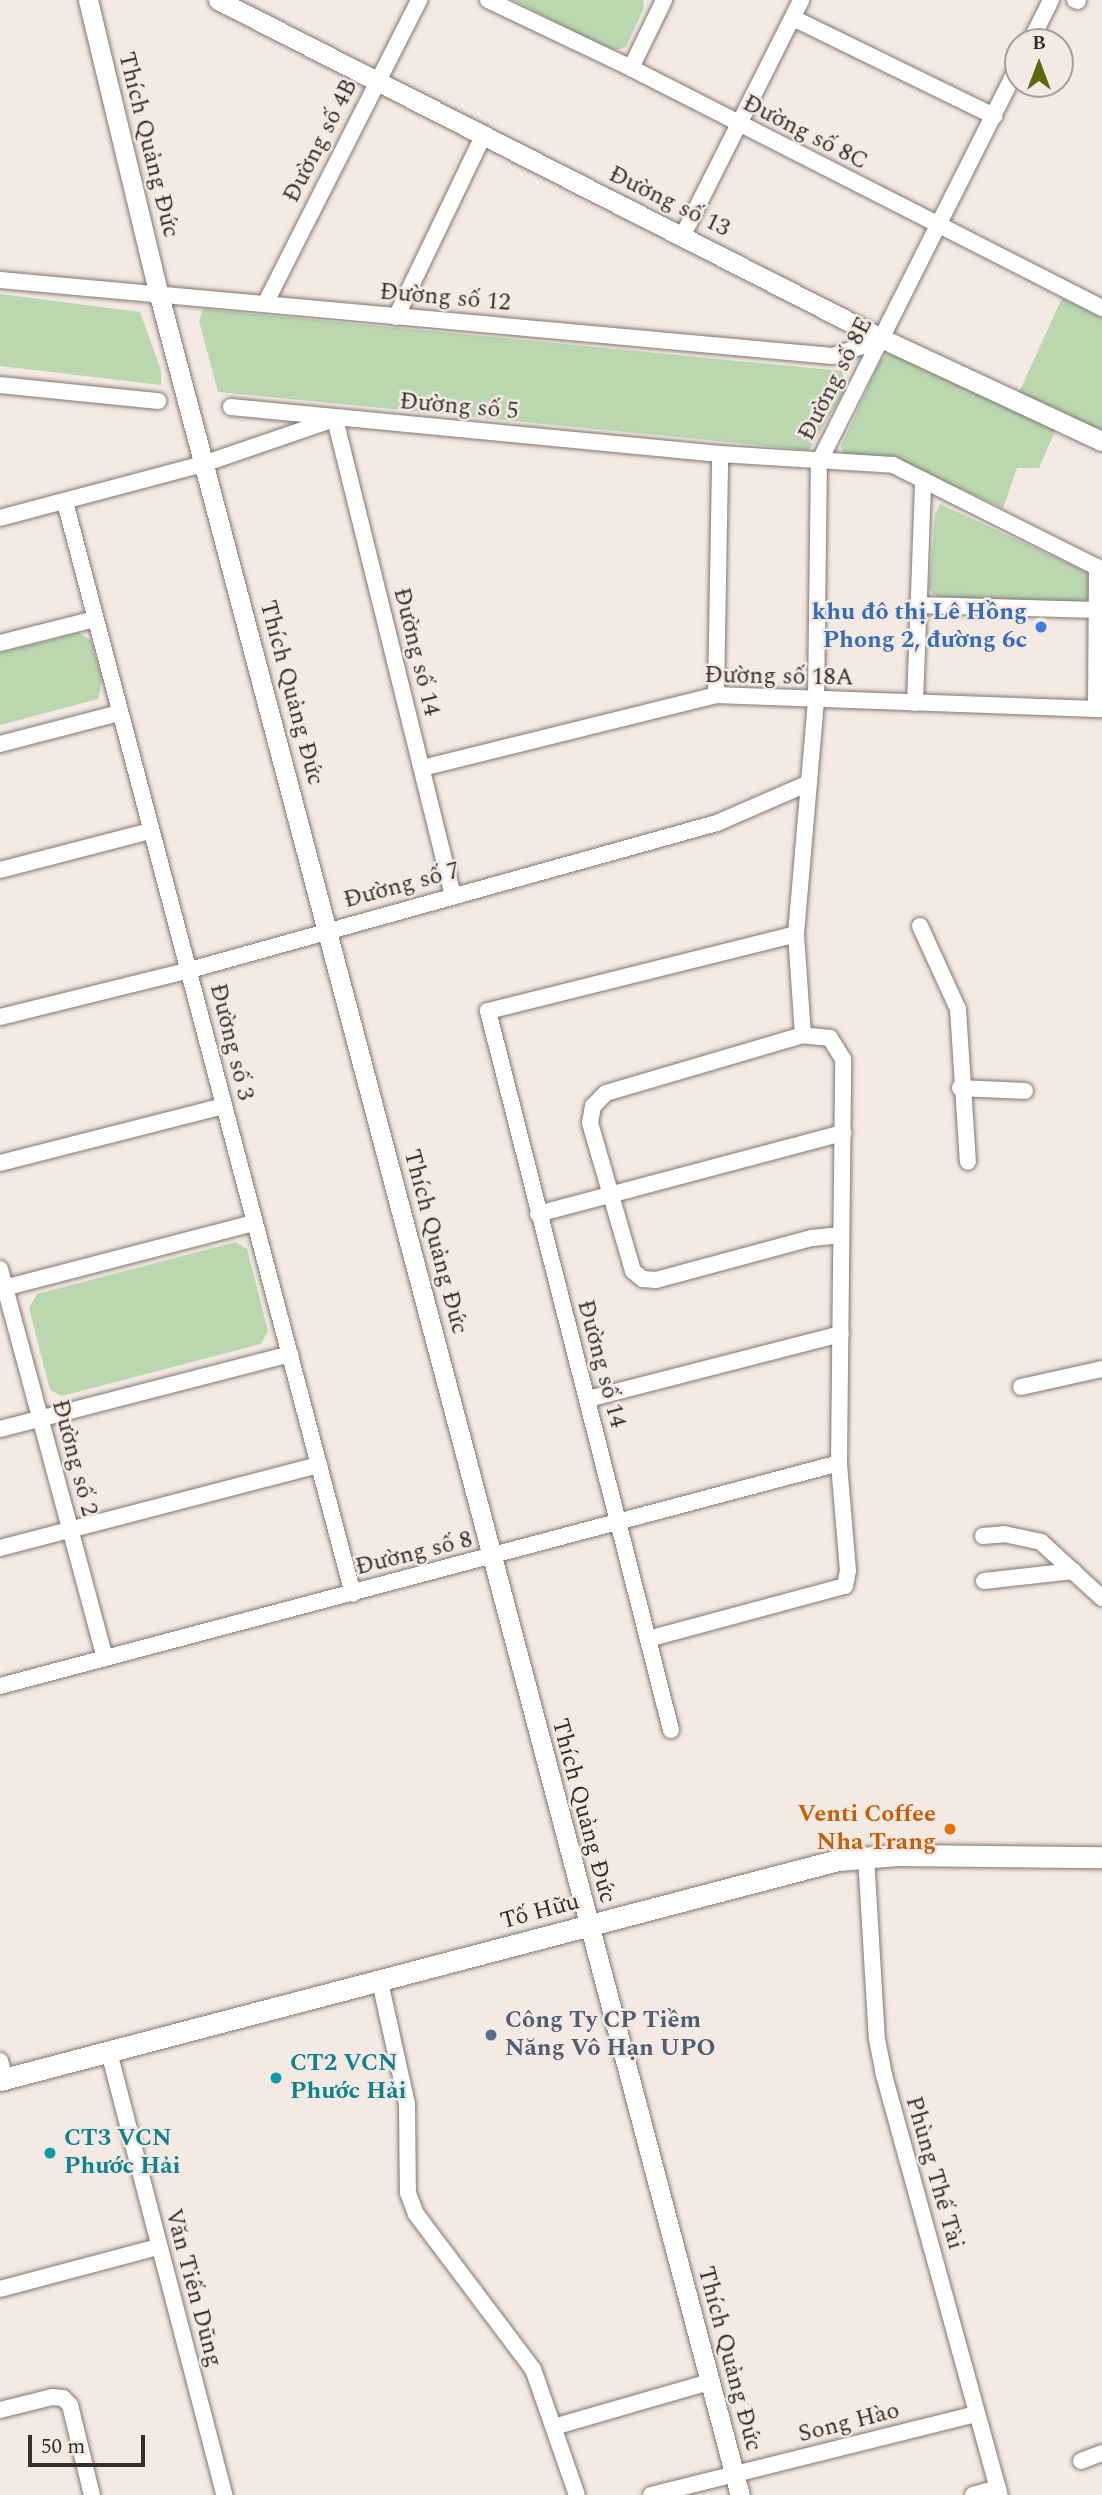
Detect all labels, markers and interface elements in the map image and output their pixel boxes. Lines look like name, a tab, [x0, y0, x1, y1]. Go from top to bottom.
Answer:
north arrow	[1004, 28, 1074, 98]
text: B	[1032, 29, 1046, 58]
street label: Thích Quảng Đức	[111, 49, 185, 241]
street label: Đường số 4B	[278, 74, 364, 208]
street label: Đường số 8C	[738, 89, 872, 177]
street label: Đường số 13	[604, 160, 734, 244]
street label: Đường số 12	[378, 278, 512, 318]
street label: Đường số 8E	[793, 312, 879, 446]
street label: Đường số 5	[398, 387, 520, 427]
street label: Đường số 14	[386, 585, 446, 719]
street label: Thích Quảng Đức	[252, 597, 330, 789]
place label: khu đô thị Lê Hồng Phong 2, đường 6c	[812, 599, 1027, 655]
marker: khu đô thị Lê Hồng Phong 2, đường 6c	[1033, 619, 1049, 635]
street label: Đường số 18A	[704, 661, 854, 693]
street label: Đường số 7	[341, 857, 463, 915]
street label: Đường số 3	[203, 981, 259, 1103]
street label: Thích Quảng Đức	[396, 1146, 474, 1338]
street label: Đường số 14	[570, 1297, 632, 1431]
street label: Đường số 2	[45, 1397, 103, 1519]
street label: Đường số 8	[353, 1526, 475, 1582]
street label: Thích Quảng Đức	[544, 1715, 622, 1907]
place label: Venti Coffee Nha Trang	[797, 1801, 936, 1857]
marker: Venti Coffee Nha Trang	[942, 1821, 958, 1837]
street label: Tố Hữu	[497, 1888, 583, 1936]
place label: Công Ty CP Tiềm Năng Vô Hạn UPO	[505, 2007, 715, 2063]
marker: Công Ty CP Tiềm Năng Vô Hạn UPO	[483, 2027, 499, 2043]
place label: CT2 VCN Phước Hải	[290, 2050, 407, 2106]
marker: CT2 VCN Phước Hải	[268, 2070, 284, 2086]
street label: Phùng Thế Tài	[898, 2093, 970, 2253]
place label: CT3 VCN Phước Hải	[64, 2125, 181, 2181]
marker: CT3 VCN Phước Hải	[42, 2145, 58, 2161]
street label: Văn Tiến Dũng	[158, 2206, 228, 2370]
street label: Thích Quảng Đức	[690, 2263, 768, 2455]
street label: Song Hào	[795, 2397, 903, 2449]
scale bar	[32, 2422, 149, 2466]
text: 50 m	[41, 2431, 85, 2463]

